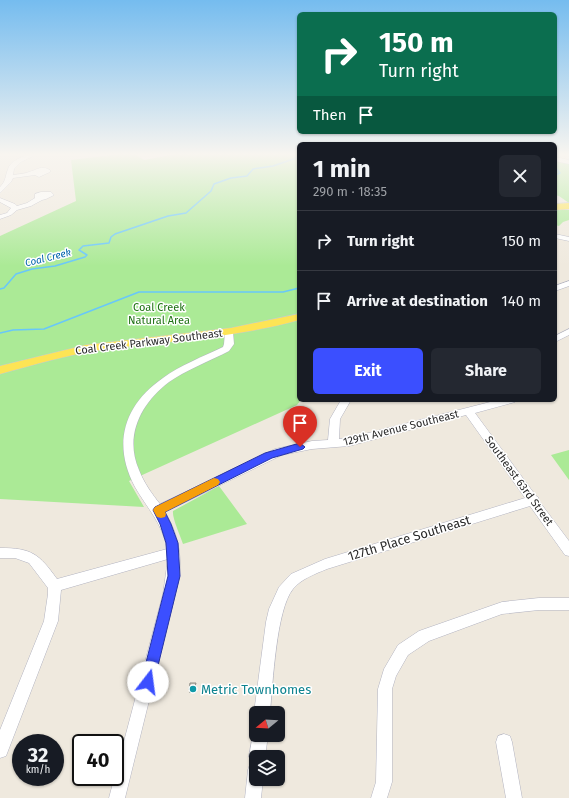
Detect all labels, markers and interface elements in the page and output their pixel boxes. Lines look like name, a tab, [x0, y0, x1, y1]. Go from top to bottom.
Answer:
text: 150 m	[379, 26, 454, 59]
icon: right	[313, 28, 365, 80]
text: Turn right	[379, 60, 459, 82]
icon: arrive	[355, 104, 377, 126]
text: Then	[313, 106, 347, 124]
text: 1 min	[313, 155, 371, 183]
button: close	[499, 155, 541, 197]
text: 290 m · 18:35	[313, 184, 387, 199]
icon: right	[313, 230, 335, 252]
text: Turn right	[347, 232, 414, 250]
text: 150 m	[502, 232, 541, 250]
water label: Coal Creek	[24, 246, 73, 270]
icon: arrive	[313, 290, 335, 312]
text: Arrive at destination	[347, 292, 488, 310]
text: 140 m	[501, 292, 541, 310]
park label: Coal Creek Natural Area	[128, 301, 190, 327]
street label: Coal Creek Parkway Southeast	[75, 327, 223, 357]
button: Exit	[313, 348, 423, 394]
button: Share	[431, 348, 541, 394]
pin	[283, 406, 317, 447]
street label: 129th Avenue Southeast	[342, 407, 460, 449]
icon: arrive	[289, 412, 311, 434]
street label: Southeast 63rd Street	[482, 434, 556, 528]
street label: 127th Place Southeast	[346, 512, 472, 564]
position arrow	[127, 661, 169, 703]
place label: Metric Townhomes	[201, 682, 311, 697]
marker: Metric Townhomes	[188, 684, 198, 694]
north arrow	[249, 706, 285, 742]
map controls	[249, 706, 285, 786]
speed limit sign: 40	[72, 734, 124, 786]
text: 32	[28, 743, 48, 767]
button: layers	[249, 750, 285, 786]
text: km/h	[26, 764, 50, 776]

